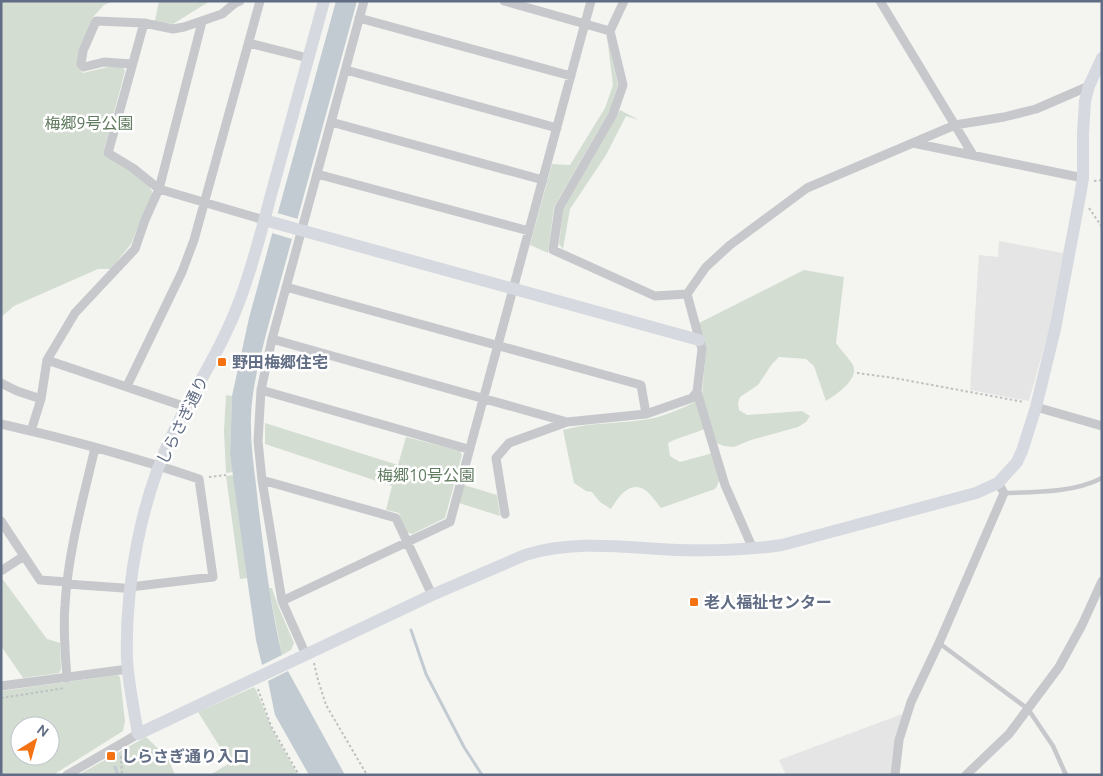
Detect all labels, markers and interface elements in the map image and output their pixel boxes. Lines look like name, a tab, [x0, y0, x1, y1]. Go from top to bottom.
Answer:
park label: 梅郷9号公園	[44, 114, 134, 132]
place label: 野田梅郷住宅	[232, 353, 328, 371]
marker: 野田梅郷住宅	[216, 356, 228, 368]
street label: しらさぎ通り	[153, 373, 211, 467]
park label: 梅郷10号公園	[377, 466, 475, 484]
place label: 老人福祉センター	[704, 593, 832, 611]
marker: 老人福祉センター	[688, 596, 700, 608]
north arrow	[10, 716, 60, 766]
text: N	[34, 721, 52, 740]
place label: しらさぎ通り入口	[121, 747, 249, 765]
marker: しらさぎ通り入口	[105, 750, 117, 762]

